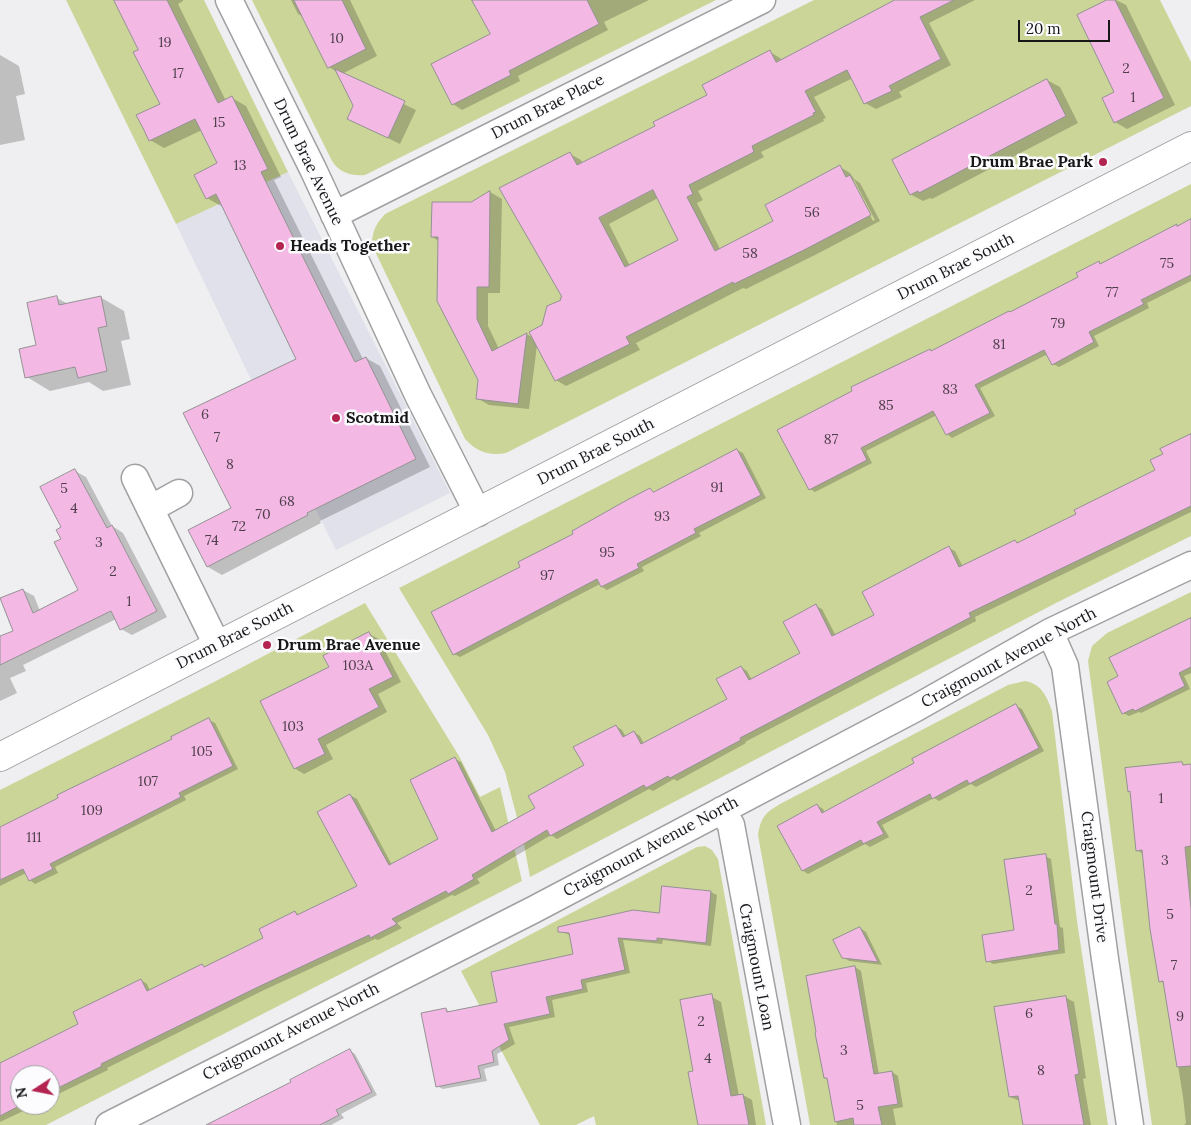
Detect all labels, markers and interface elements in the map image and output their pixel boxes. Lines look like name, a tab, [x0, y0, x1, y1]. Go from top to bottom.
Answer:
scale bar	[1021, 10, 1114, 42]
text: 20 m	[1026, 19, 1061, 38]
house number: 10	[330, 31, 344, 47]
house number: 19	[158, 35, 172, 51]
house number: 2	[1122, 61, 1130, 77]
house number: 17	[172, 66, 184, 82]
street label: Drum Brae Place	[488, 70, 608, 144]
house number: 1	[1130, 90, 1136, 106]
street label: Drum Brae Avenue	[269, 95, 347, 229]
house number: 15	[213, 115, 225, 131]
place label: Drum Brae Park	[970, 152, 1093, 172]
marker: Drum Brae Park	[1097, 156, 1109, 168]
house number: 13	[234, 158, 246, 174]
house number: 56	[804, 205, 820, 221]
street label: Drum Brae South	[894, 229, 1018, 305]
place label: Heads Together	[290, 236, 410, 256]
marker: Heads Together	[274, 240, 286, 252]
house number: 58	[742, 246, 758, 262]
house number: 75	[1160, 256, 1174, 272]
house number: 77	[1106, 285, 1118, 301]
house number: 79	[1051, 316, 1065, 332]
house number: 81	[993, 337, 1005, 353]
house number: 83	[942, 382, 958, 398]
house number: 85	[878, 398, 894, 414]
house number: 6	[201, 407, 209, 423]
place label: Scotmid	[346, 408, 409, 428]
marker: Scotmid	[330, 412, 342, 424]
street label: Drum Brae South	[534, 414, 658, 490]
house number: 7	[214, 430, 220, 446]
house number: 87	[824, 432, 838, 448]
house number: 8	[226, 457, 234, 473]
house number: 91	[710, 480, 724, 496]
house number: 5	[60, 481, 68, 497]
house number: 68	[279, 494, 295, 510]
house number: 4	[70, 501, 78, 517]
house number: 70	[255, 507, 271, 523]
house number: 93	[654, 509, 670, 525]
house number: 72	[232, 519, 246, 535]
house number: 74	[205, 533, 219, 549]
house number: 3	[95, 535, 103, 551]
house number: 95	[599, 545, 615, 561]
house number: 2	[109, 564, 117, 580]
house number: 97	[540, 568, 554, 584]
house number: 1	[126, 594, 132, 610]
street label: Drum Brae South	[173, 598, 297, 674]
street label: Craigmount Avenue North	[918, 604, 1100, 712]
place label: Drum Brae Avenue	[277, 635, 420, 655]
marker: Drum Brae Avenue	[261, 639, 273, 651]
house number: 103A	[343, 658, 373, 674]
house number: 103	[282, 719, 304, 735]
house number: 105	[191, 744, 213, 760]
house number: 107	[138, 774, 158, 790]
house number: 1	[1158, 791, 1164, 807]
street label: Craigmount Avenue North	[560, 793, 742, 901]
house number: 109	[81, 803, 103, 819]
street label: Craigmount Drive	[1076, 810, 1112, 944]
house number: 111	[26, 830, 42, 846]
house number: 3	[1161, 853, 1169, 869]
house number: 2	[1025, 883, 1033, 899]
street label: Craigmount Loan	[734, 902, 778, 1032]
house number: 5	[1166, 907, 1174, 923]
house number: 7	[1171, 958, 1177, 974]
street label: Craigmount Avenue North	[200, 979, 382, 1085]
house number: 6	[1025, 1006, 1033, 1022]
house number: 9	[1176, 1009, 1184, 1025]
house number: 2	[697, 1014, 705, 1030]
house number: 3	[840, 1043, 848, 1059]
house number: 4	[704, 1051, 712, 1067]
house number: 8	[1037, 1063, 1045, 1079]
north arrow	[10, 1065, 60, 1115]
text: N	[11, 1086, 31, 1100]
house number: 5	[856, 1098, 864, 1114]

